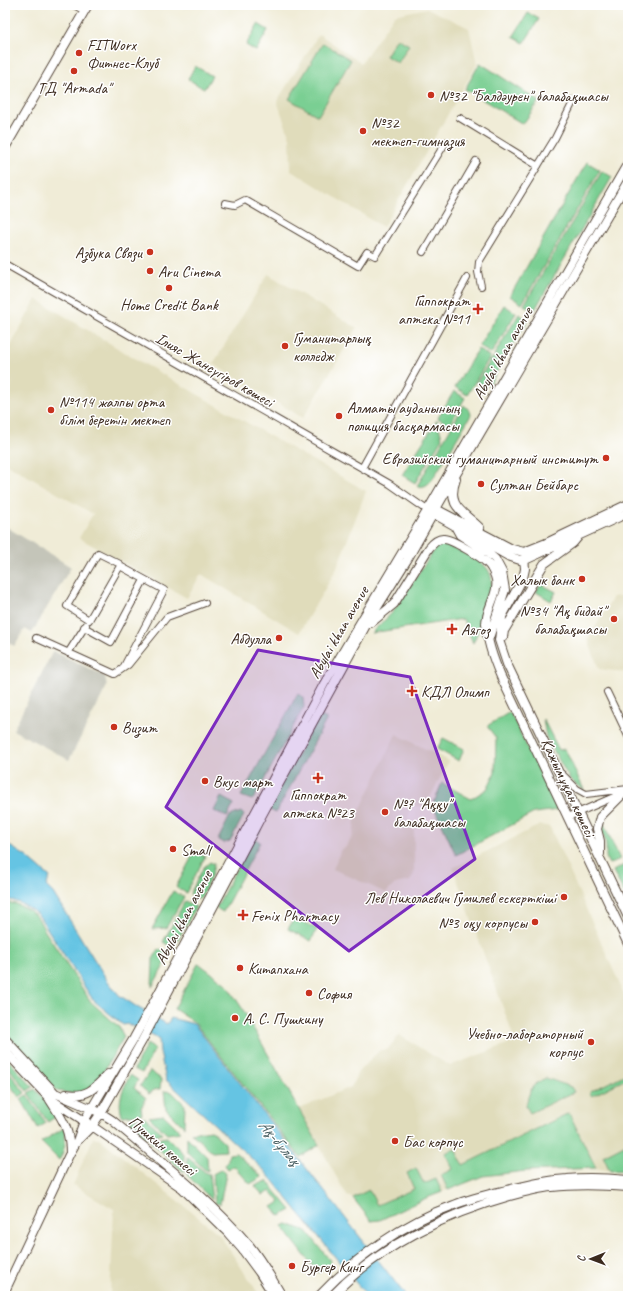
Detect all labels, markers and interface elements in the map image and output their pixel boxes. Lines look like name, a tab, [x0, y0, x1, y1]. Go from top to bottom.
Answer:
place label: FITWorx Фитнес-Клуб	[87, 35, 160, 73]
marker: FITWorx Фитнес-Клуб	[74, 48, 84, 58]
marker: ТД "Armada"	[69, 66, 79, 76]
place label: ТД "Armada"	[37, 78, 114, 98]
place label: №32 "Балдәурен" балабақшасы	[439, 86, 609, 106]
marker: №32 "Балдәурен" балабақшасы	[426, 90, 436, 100]
place label: №32 мектеп-гимназия	[371, 113, 466, 151]
marker: №32 мектеп-гимназия	[358, 126, 368, 136]
place label: Азбука Связи	[75, 243, 143, 263]
marker: Азбука Связи	[145, 247, 155, 257]
place label: Aru Cinema	[158, 262, 221, 282]
marker: Aru Cinema	[145, 266, 155, 276]
marker: Home Credit Bank	[164, 283, 174, 293]
place label: Гиппократ аптека №11	[398, 291, 471, 329]
place label: Home Credit Bank	[120, 295, 219, 315]
street label: Abylai khan avenue	[468, 302, 538, 403]
marker: Гиппократ аптека №11	[473, 304, 483, 314]
street label: Ілияс Жансүгіров көшесі	[152, 328, 279, 413]
place label: Гуманитарлық колледж	[293, 328, 372, 366]
marker: Гуманитарлық колледж	[280, 341, 290, 351]
place label: №114 жалпы орта білім беретін мектеп	[59, 392, 171, 430]
place label: Алматы ауданының полиция басқармасы	[347, 398, 461, 436]
marker: №114 жалпы орта білім беретін мектеп	[46, 405, 56, 415]
marker: Алматы ауданының полиция басқармасы	[334, 411, 344, 421]
place label: Евразийский гуманитарный институт	[382, 449, 599, 469]
marker: Евразийский гуманитарный институт	[601, 453, 611, 463]
place label: Султан Бейбарс	[489, 475, 579, 495]
marker: Султан Бейбарс	[476, 479, 486, 489]
place label: Халык банк	[510, 570, 576, 590]
marker: Халык банк	[577, 574, 587, 584]
street label: Abylai khan avenue	[304, 581, 374, 682]
place label: №34 "Ақ бидай" балабақшасы	[520, 601, 609, 639]
marker: №34 "Ақ бидай" балабақшасы	[609, 614, 619, 624]
place label: Аягоз	[461, 620, 491, 640]
marker: Аягоз	[446, 623, 458, 635]
place label: Абдулла	[230, 629, 273, 649]
marker: Абдулла	[274, 633, 284, 643]
place label: КДЛ Олимп	[421, 682, 490, 702]
marker: КДЛ Олимп	[406, 685, 418, 697]
place label: Визит	[122, 718, 159, 738]
marker: Визит	[109, 722, 119, 732]
street label: Қажымұқан көшесі	[537, 735, 601, 842]
place label: Вкус март	[213, 772, 274, 792]
marker: Гиппократ аптека №23	[313, 773, 323, 783]
marker: Вкус март	[200, 776, 210, 786]
place label: Гиппократ аптека №23	[282, 785, 356, 823]
place label: №7 "Аққу" балабақшасы	[393, 794, 466, 832]
marker: №7 "Аққу" балабақшасы	[380, 807, 390, 817]
place label: Small	[181, 840, 213, 860]
marker: Small	[168, 844, 178, 854]
street label: Abylai khan avenue	[151, 866, 218, 968]
place label: Лев Николаевич Гумилев ескерткіші	[365, 888, 558, 908]
marker: Лев Николаевич Гумилев ескерткіші	[559, 892, 569, 902]
place label: Fenix Pharmacy	[251, 906, 340, 926]
marker: Fenix Pharmacy	[238, 910, 248, 920]
place label: №3 оқу корпусы	[438, 913, 529, 933]
marker: №3 оқу корпусы	[530, 917, 540, 927]
place label: Китапхана	[248, 959, 309, 979]
marker: Китапхана	[235, 963, 245, 973]
place label: София	[317, 984, 353, 1004]
marker: София	[304, 988, 314, 998]
place label: А. С. Пушкину	[243, 1009, 324, 1029]
marker: А. С. Пушкину	[230, 1013, 240, 1023]
place label: Учебно-лабораторный корпус	[466, 1024, 584, 1062]
marker: Учебно-лабораторный корпус	[586, 1037, 596, 1047]
street label: Пушкин көшесі	[124, 1112, 202, 1181]
water label: Ақ-бұлақ	[254, 1115, 306, 1171]
place label: Бас корпус	[403, 1132, 464, 1152]
marker: Бас корпус	[390, 1136, 400, 1146]
north arrow	[571, 1239, 611, 1279]
text: С	[574, 1255, 588, 1262]
place label: Бургер Кинг	[300, 1257, 365, 1277]
marker: Бургер Кинг	[287, 1261, 297, 1271]

